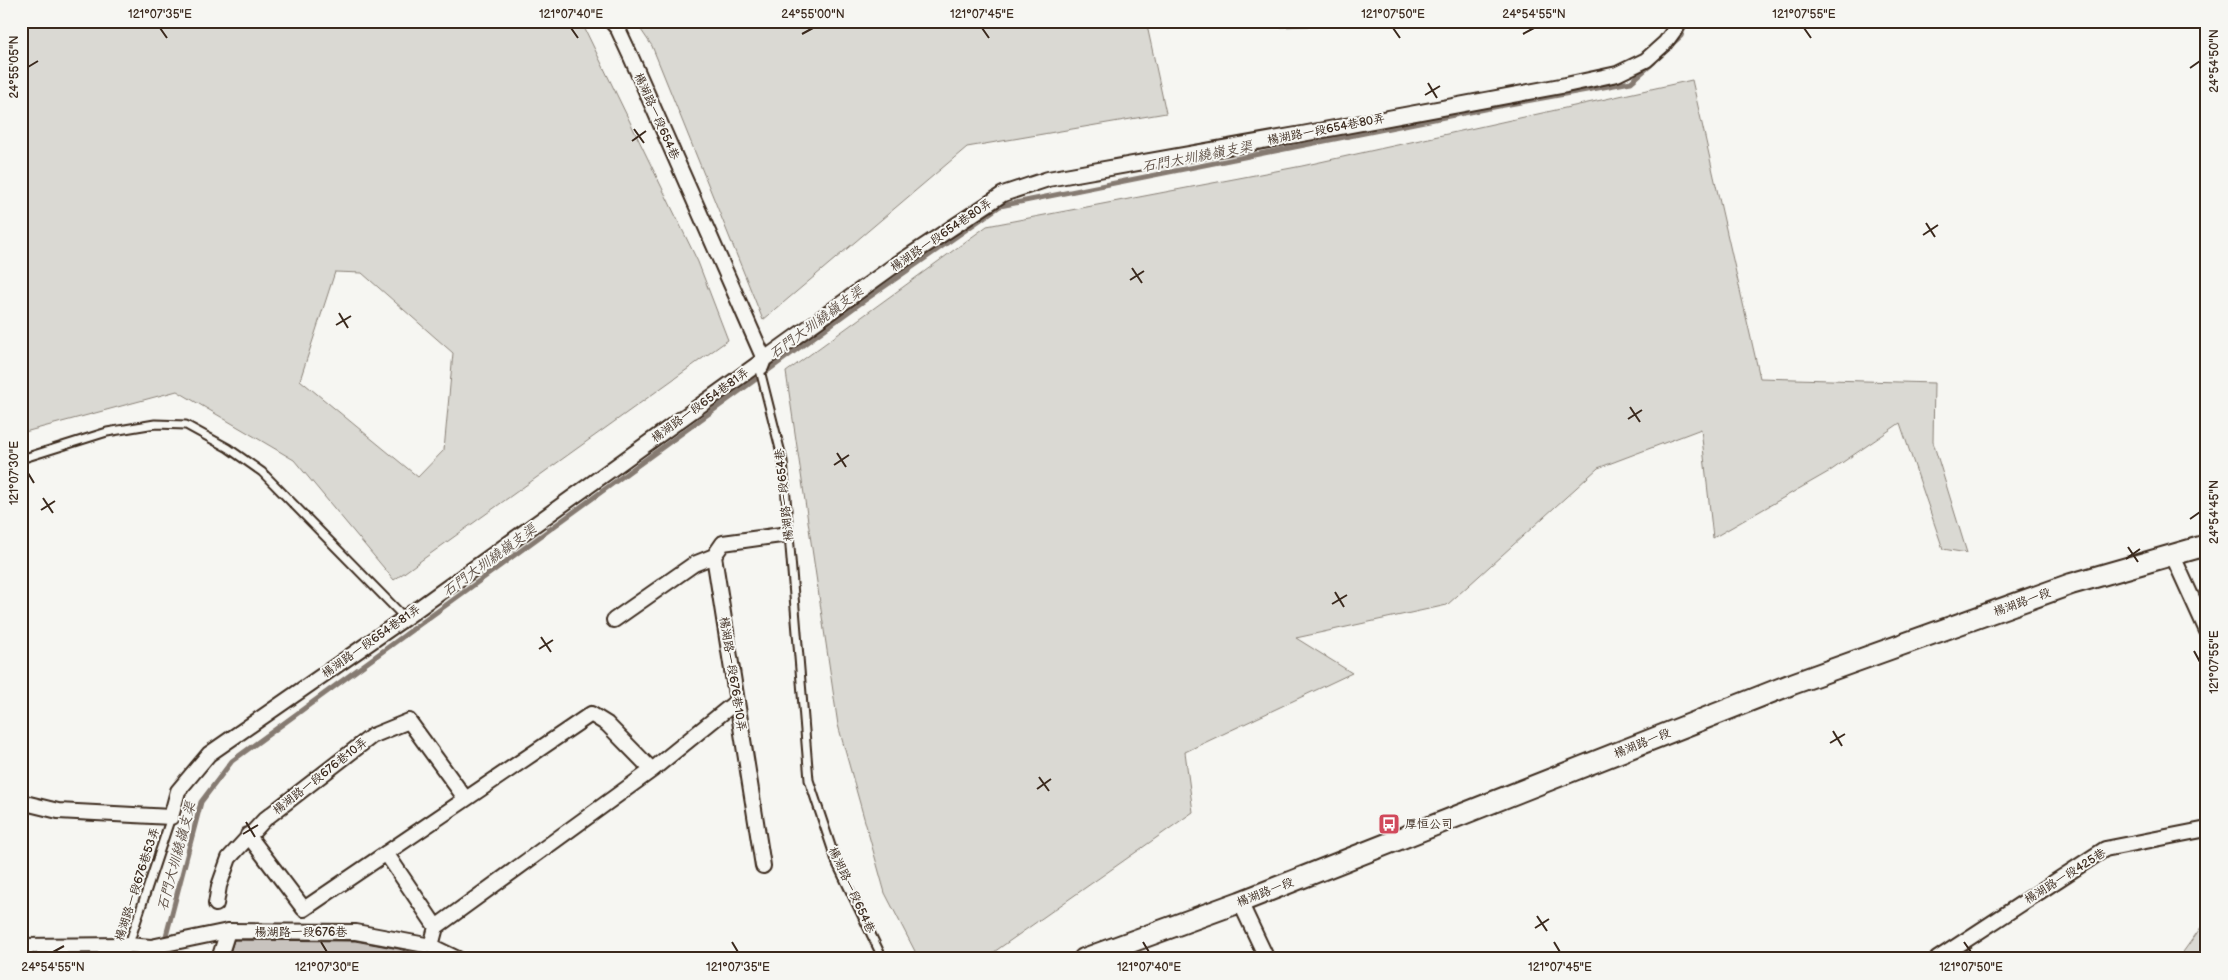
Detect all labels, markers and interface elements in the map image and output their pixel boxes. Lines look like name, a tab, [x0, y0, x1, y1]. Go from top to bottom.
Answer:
text: 121°07'35"E	[128, 7, 192, 22]
text: 121°07'40"E	[539, 7, 603, 22]
text: 24°55'00"N	[781, 7, 845, 22]
text: 121°07'45"E	[950, 7, 1014, 22]
text: 121°07'50"E	[1361, 7, 1425, 22]
text: 24°54'55"N	[1502, 7, 1566, 22]
text: 121°07'55"E	[1772, 7, 1836, 22]
text: 24°54'50"N	[2207, 29, 2222, 93]
text: 24°55'05"N	[7, 35, 22, 99]
street label: 楊湖路一段654巷	[631, 70, 682, 162]
street label: 楊湖路一段654巷80弄	[1266, 111, 1386, 148]
water label: 石門大圳繞嶺支渠	[1141, 137, 1255, 176]
street label: 楊湖路一段654巷80弄	[888, 196, 995, 275]
water label: 石門大圳繞嶺支渠	[766, 282, 867, 362]
street label: 楊湖路一段654巷81弄	[648, 365, 752, 446]
text: 121°07'30"E	[7, 441, 22, 505]
street label: 楊湖路一段654巷	[772, 448, 797, 542]
text: 24°54'45"N	[2207, 480, 2222, 544]
water label: 石門大圳繞嶺支渠	[439, 520, 540, 600]
street label: 楊湖路一段	[1991, 585, 2053, 620]
street label: 楊湖路一段654巷81弄	[319, 602, 424, 681]
street label: 楊湖路一段676巷10弄	[716, 615, 749, 733]
text: 121°07'55"E	[2207, 630, 2222, 694]
street label: 楊湖路一段	[1612, 725, 1673, 762]
street label: 楊湖路一段676巷10弄	[270, 735, 371, 818]
water label: 石門大圳繞嶺支渠	[154, 799, 199, 912]
bus stop icon: 厚恒公司	[1377, 812, 1401, 836]
place label: 厚恒公司	[1405, 817, 1453, 832]
street label: 楊湖路一段676巷53弄	[112, 825, 163, 943]
street label: 楊湖路一段654巷	[825, 845, 878, 936]
street label: 楊湖路一段425巷	[2022, 845, 2109, 908]
street label: 楊湖路一段	[1234, 875, 1296, 910]
street label: 楊湖路一段676巷	[255, 925, 347, 940]
text: 24°54'55"N	[21, 960, 85, 975]
text: 121°07'30"E	[295, 960, 359, 975]
text: 121°07'35"E	[706, 960, 770, 975]
text: 121°07'40"E	[1117, 960, 1181, 975]
text: 121°07'45"E	[1528, 960, 1592, 975]
text: 121°07'50"E	[1939, 960, 2003, 975]

